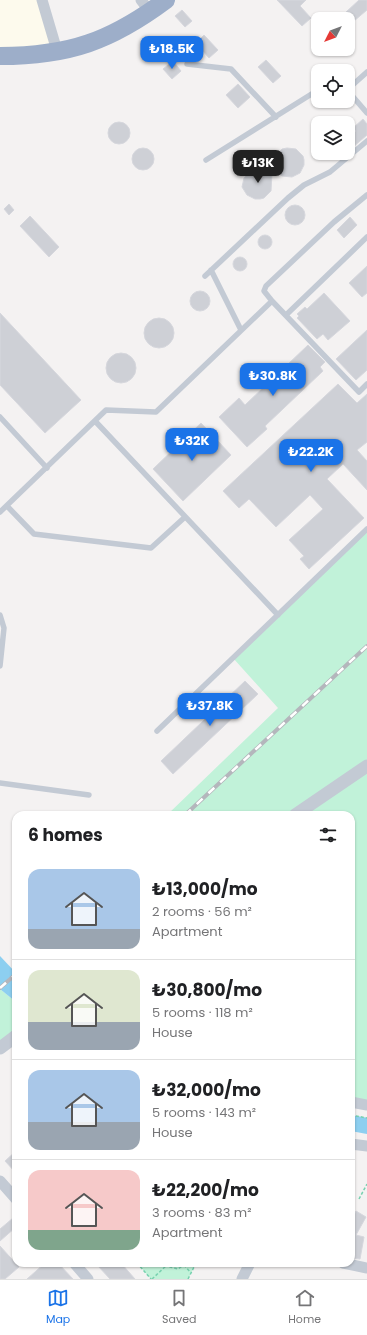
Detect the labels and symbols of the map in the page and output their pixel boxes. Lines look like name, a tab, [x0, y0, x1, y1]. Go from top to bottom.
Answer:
north arrow	[311, 12, 355, 56]
pin: ₺18.5K	[139, 36, 205, 70]
pin: ₺13K	[234, 150, 282, 184]
pin: ₺30.8K	[240, 363, 306, 397]
pin: ₺32K	[168, 428, 216, 462]
pin: ₺22.2K	[278, 439, 344, 473]
pin: ₺37.8K	[177, 693, 243, 727]

